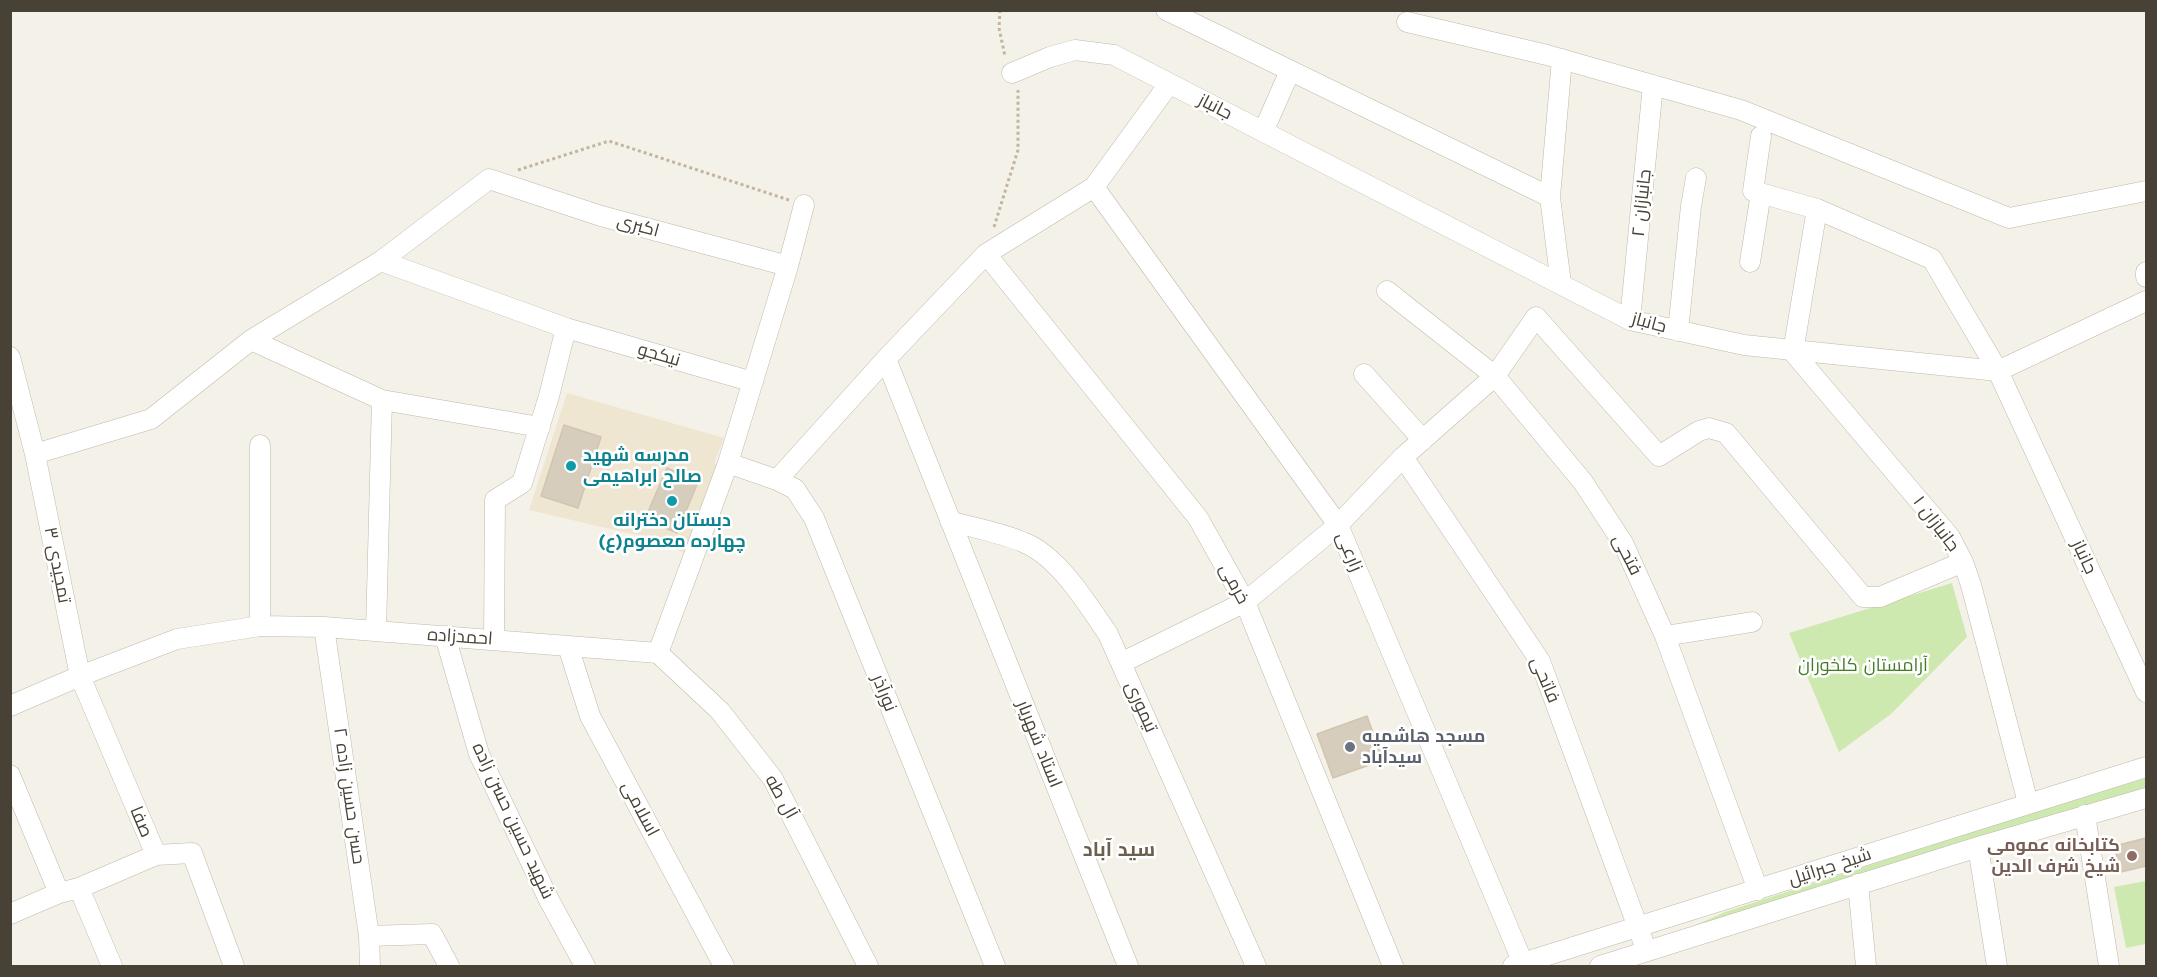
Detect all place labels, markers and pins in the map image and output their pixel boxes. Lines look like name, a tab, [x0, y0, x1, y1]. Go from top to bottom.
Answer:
place label: مدرسه شهید صالح ابراهیمی	[583, 445, 702, 488]
marker: مدرسه شهید صالح ابراهیمی	[564, 459, 578, 473]
marker: دبستان دخترانه چهارده معصوم(ع)	[665, 494, 679, 508]
place label: دبستان دخترانه چهارده معصوم(ع)	[598, 510, 746, 552]
place label: مسجد هاشمیه سیدآباد	[1362, 726, 1485, 768]
marker: مسجد هاشمیه سیدآباد	[1343, 740, 1357, 754]
place label: کتابخانه عمومی شیخ شرف الدین	[1987, 835, 2120, 878]
marker: کتابخانه عمومی شیخ شرف الدین	[2125, 849, 2139, 863]

